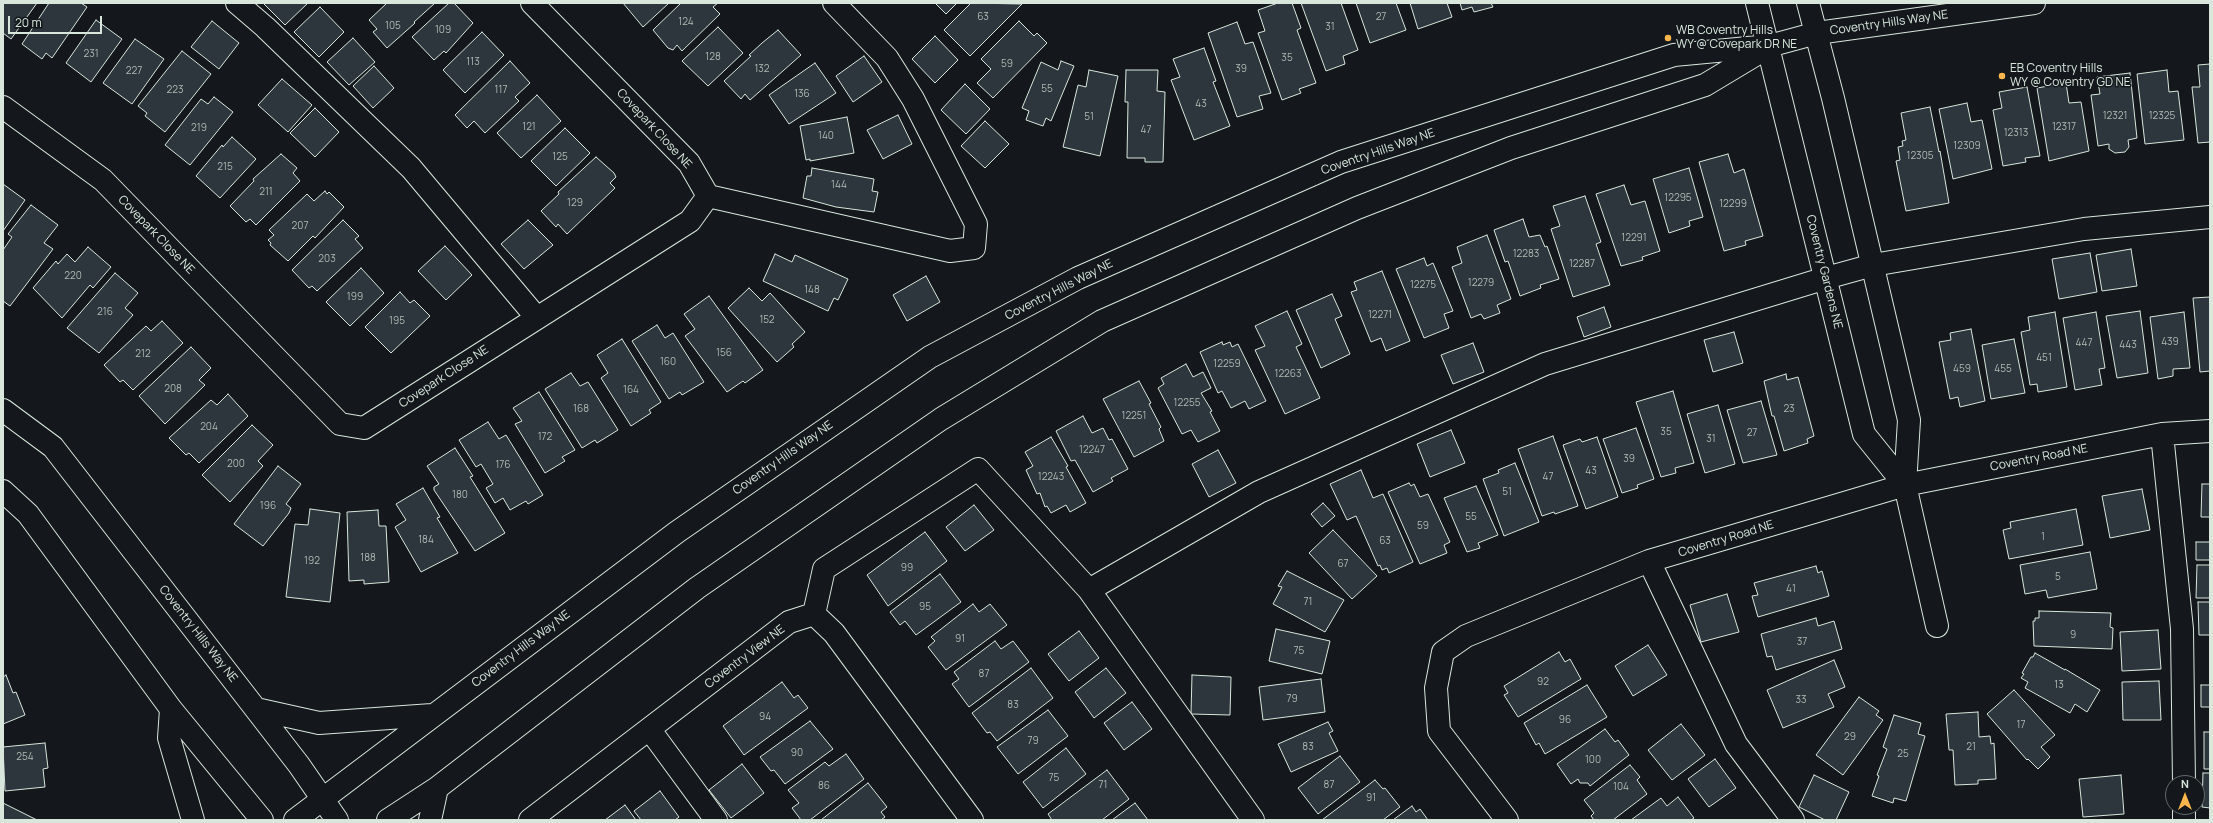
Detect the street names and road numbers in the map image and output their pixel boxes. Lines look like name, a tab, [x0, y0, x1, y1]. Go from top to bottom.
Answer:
street label: Coventry Hills Way NE	[1829, 8, 1949, 38]
street label: Covepark Close NE	[613, 86, 695, 172]
street label: Coventry Hills Way NE	[1319, 126, 1437, 178]
street label: Covepark Close NE	[115, 193, 197, 277]
street label: Coventry Gardens NE	[1803, 213, 1845, 331]
street label: Coventry Hills Way NE	[1003, 257, 1115, 323]
street label: Covepark Close NE	[397, 343, 491, 411]
street label: Coventry Hills Way NE	[730, 418, 836, 498]
street label: Coventry Road NE	[1989, 441, 2089, 475]
street label: Coventry Road NE	[1677, 518, 1775, 560]
street label: Coventry Hills Way NE	[156, 583, 240, 685]
street label: Coventry Hills Way NE	[469, 607, 573, 691]
street label: Coventry View NE	[702, 622, 788, 692]

